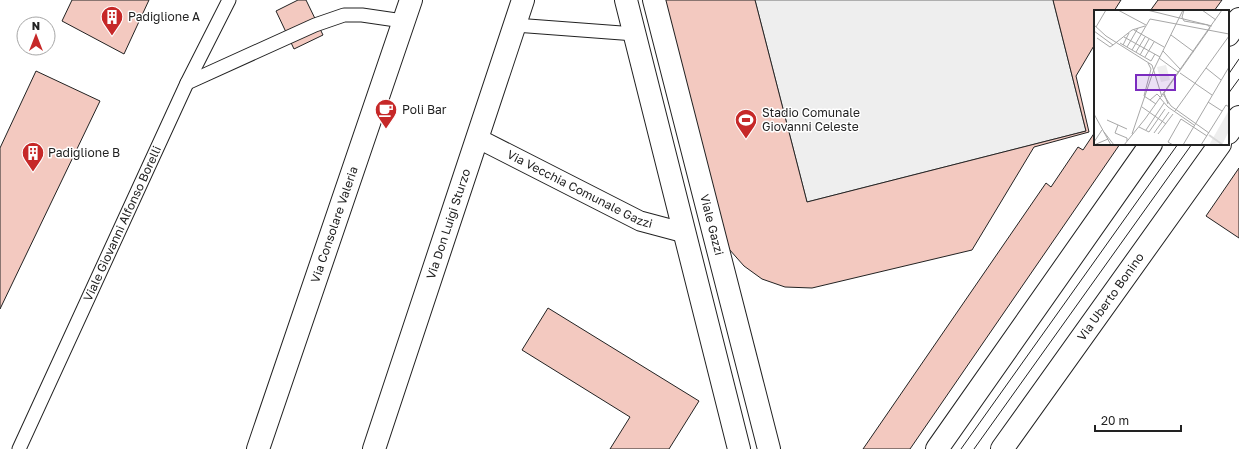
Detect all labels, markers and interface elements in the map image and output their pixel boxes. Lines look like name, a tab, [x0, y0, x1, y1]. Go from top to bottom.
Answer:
building icon: Padiglione A	[99, 4, 125, 37]
place label: Padiglione A	[128, 9, 200, 24]
inset map	[1094, 10, 1229, 145]
north arrow	[16, 16, 56, 56]
text: N	[32, 19, 40, 32]
cafe icon: Poli Bar	[373, 97, 399, 130]
place label: Poli Bar	[402, 102, 447, 117]
place label: Stadio Comunale Giovanni Celeste	[762, 105, 860, 134]
sports icon: Stadio Comunale Giovanni Celeste	[733, 107, 759, 140]
building icon: Padiglione B	[20, 140, 46, 173]
street label: Viale Giovanni Alfonso Borelli	[80, 143, 164, 303]
place label: Padiglione B	[48, 145, 120, 160]
street label: Via Vecchia Comunale Gazzi	[505, 147, 654, 231]
street label: Via Consolare Valeria	[307, 164, 361, 285]
street label: Via Don Luigi Sturzo	[423, 167, 473, 281]
street label: Viale Gazzi	[697, 192, 727, 257]
street label: Via Uberto Bonino	[1074, 250, 1147, 343]
scale bar	[1095, 407, 1181, 433]
text: 20 m	[1101, 413, 1129, 428]

